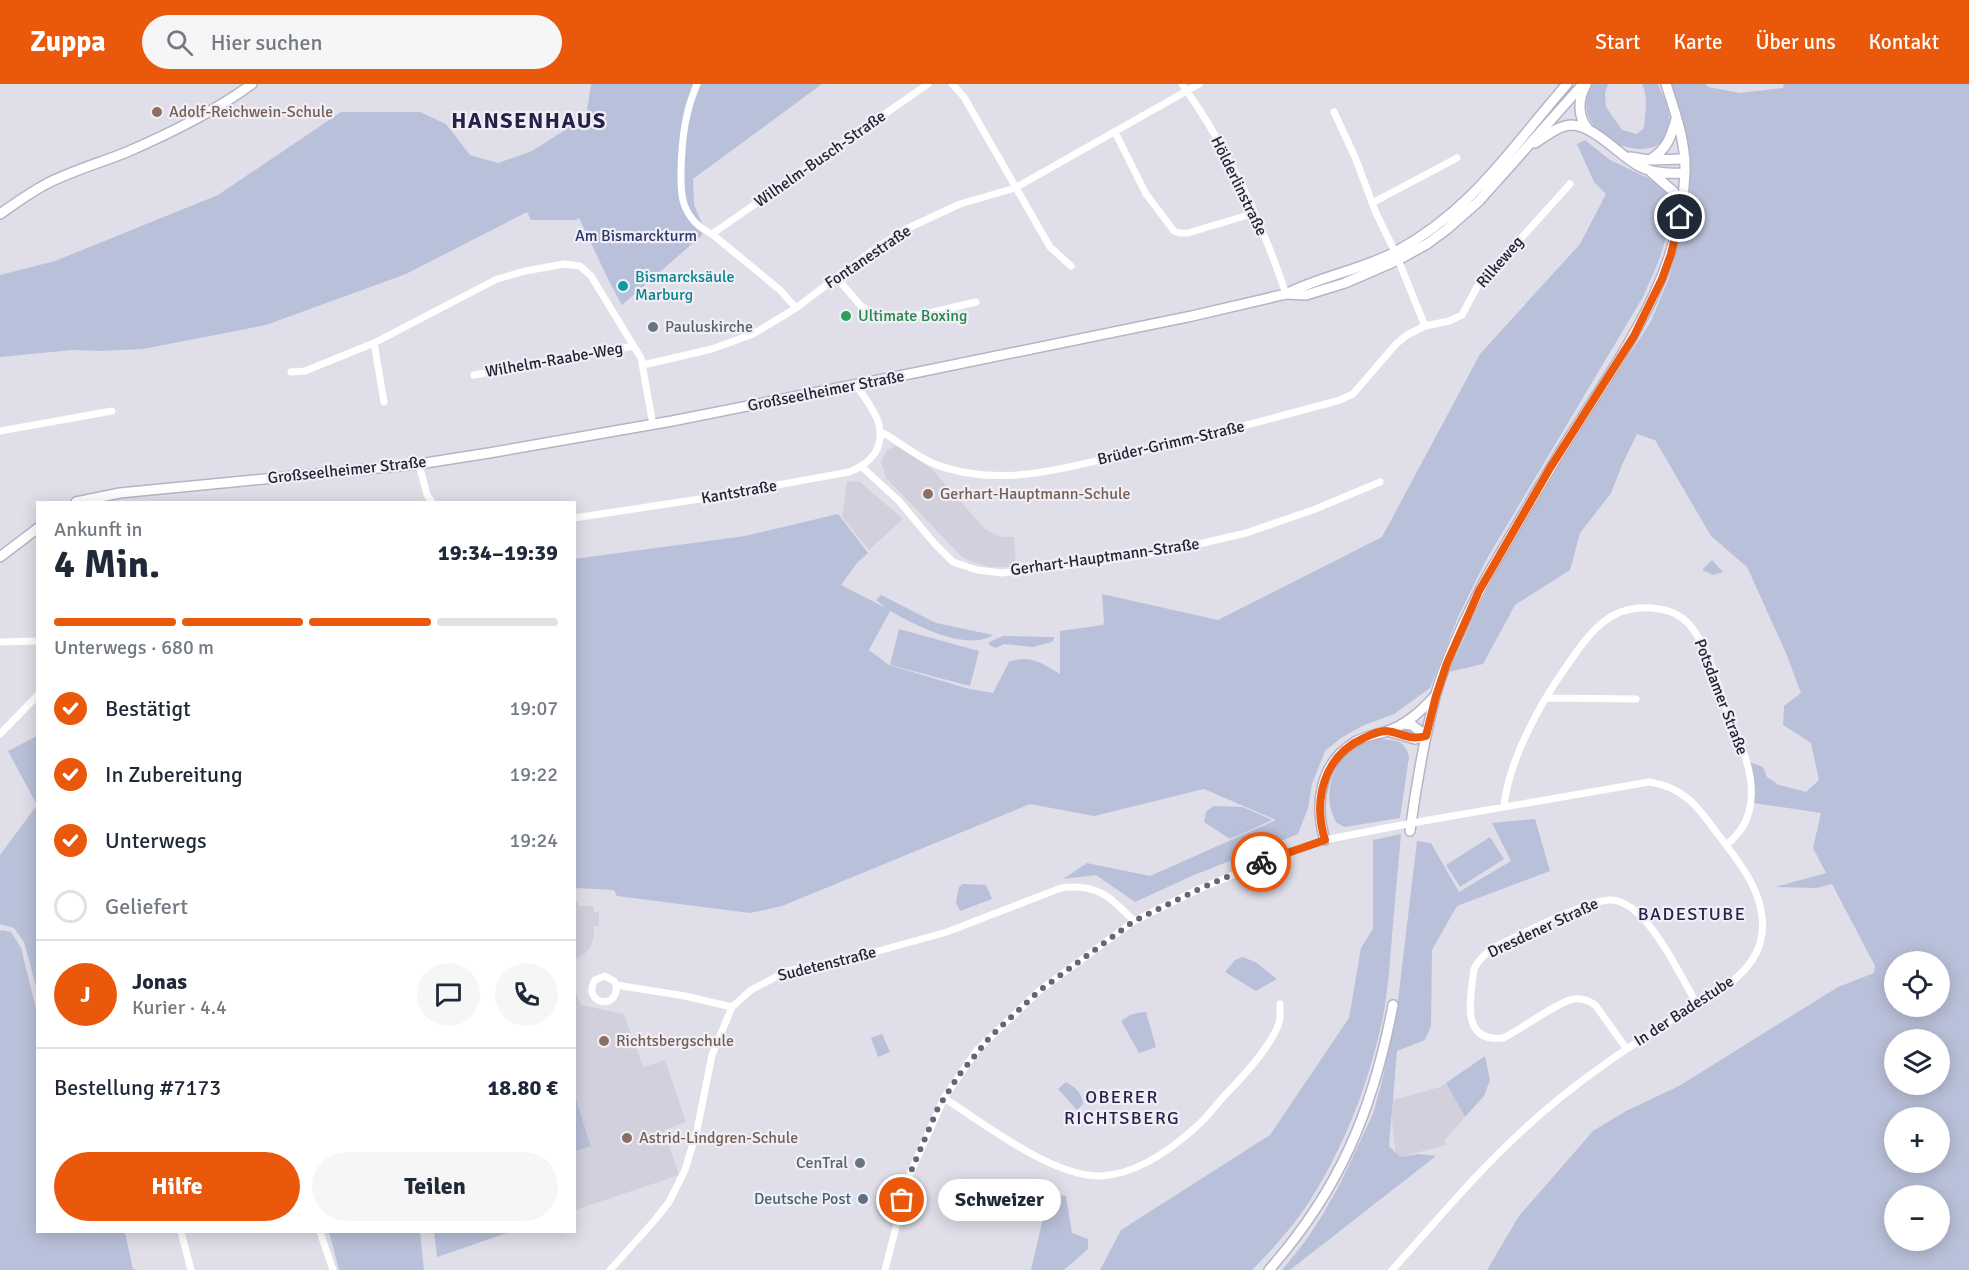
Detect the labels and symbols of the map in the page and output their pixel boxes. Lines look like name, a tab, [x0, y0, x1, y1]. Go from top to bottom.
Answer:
place label: Adolf-Reichwein-Schule	[169, 102, 333, 122]
marker: Adolf-Reichwein-Schule	[150, 105, 164, 119]
street label: Wilhelm-Busch-Straße	[750, 106, 890, 212]
district label: HANSENHAUS	[451, 107, 607, 134]
street label: Hölderlinstraße	[1206, 133, 1272, 239]
pin	[1654, 191, 1705, 242]
street label: Fontanestraße	[821, 221, 915, 293]
park label: Am Bismarckturm	[575, 226, 697, 246]
street label: Rilkeweg	[1472, 232, 1528, 292]
place label: Bismarcksäule Marburg	[635, 267, 734, 305]
marker: Bismarcksäule Marburg	[616, 279, 630, 293]
place label: Ultimate Boxing	[858, 306, 968, 326]
marker: Ultimate Boxing	[839, 309, 853, 323]
place label: Pauluskirche	[665, 317, 753, 337]
marker: Pauluskirche	[646, 320, 660, 334]
street label: Wilhelm-Raabe-Weg	[484, 338, 624, 382]
street label: Großseelheimer Straße	[746, 366, 906, 416]
street label: Brüder-Grimm-Straße	[1095, 416, 1247, 470]
street label: Großseelheimer Straße	[267, 452, 427, 488]
street label: Kantstraße	[700, 476, 778, 508]
place label: Gerhart-Hauptmann-Schule	[940, 484, 1131, 504]
marker: Gerhart-Hauptmann-Schule	[921, 487, 935, 501]
street label: Gerhart-Hauptmann-Straße	[1009, 534, 1201, 580]
street label: Potsdamer Straße	[1690, 636, 1752, 758]
courier	[1231, 832, 1291, 892]
street label: Dresdener Straße	[1484, 894, 1602, 962]
district label: BADESTUBE	[1638, 903, 1746, 925]
street label: Sudetenstraße	[776, 942, 878, 986]
street label: In der Badestube	[1630, 971, 1738, 1051]
place label: Richtsbergschule	[616, 1031, 734, 1051]
marker: Richtsbergschule	[597, 1034, 611, 1048]
district label: OBERER RICHTSBERG	[1064, 1086, 1180, 1129]
place label: Astrid-Lindgren-Schule	[639, 1128, 798, 1148]
marker: Astrid-Lindgren-Schule	[620, 1131, 634, 1145]
place label: CenTral	[796, 1153, 848, 1173]
marker: CenTral	[853, 1156, 867, 1170]
pin	[876, 1174, 927, 1225]
callout: Schweizer	[938, 1179, 1061, 1221]
place label: Deutsche Post	[754, 1189, 851, 1209]
marker: Deutsche Post	[856, 1192, 870, 1206]

